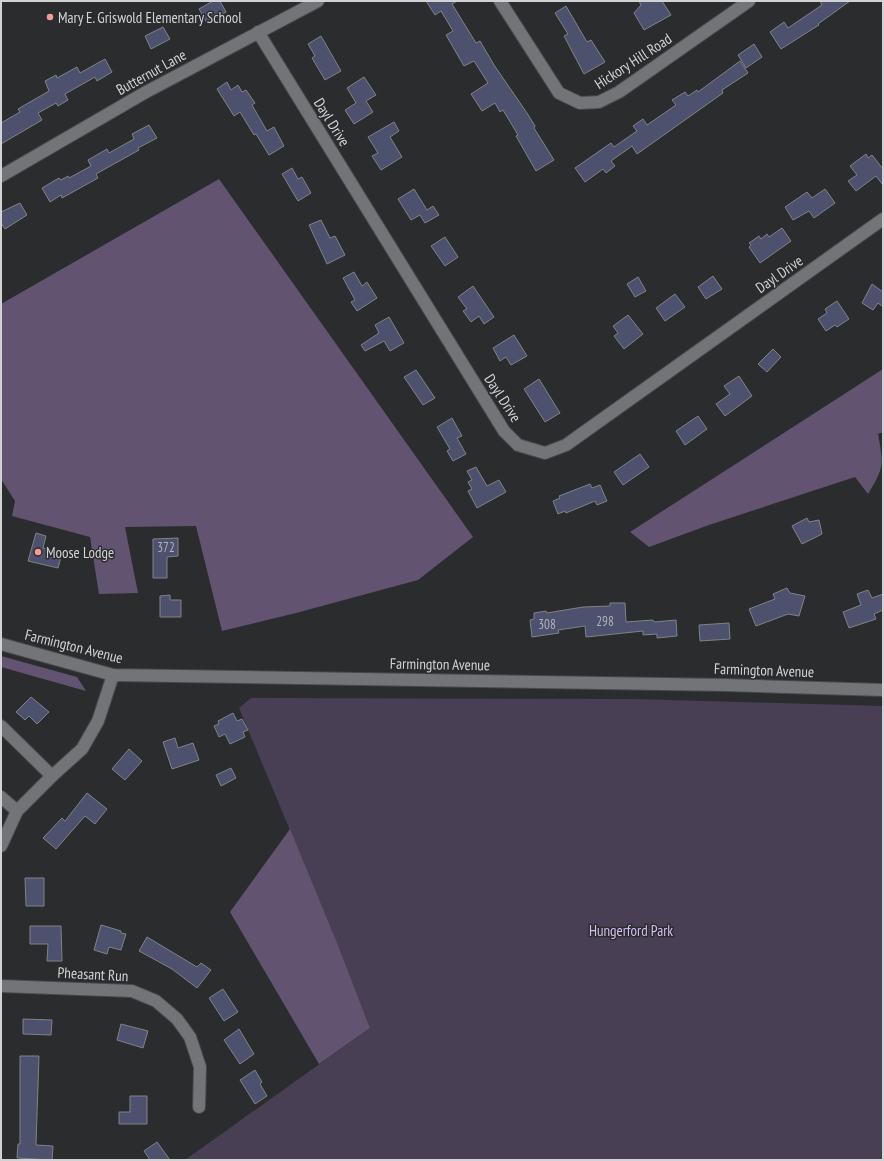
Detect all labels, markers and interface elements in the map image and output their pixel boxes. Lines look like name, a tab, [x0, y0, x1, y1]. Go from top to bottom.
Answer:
place label: Mary E. Griswold Elementary School	[58, 8, 242, 27]
marker: Mary E. Griswold Elementary School	[45, 12, 55, 22]
street label: Hickory Hill Road	[591, 29, 675, 93]
street label: Butternut Lane	[113, 45, 189, 99]
street label: Dayl Drive	[310, 94, 354, 150]
street label: Dayl Drive	[752, 251, 806, 297]
street label: Dayl Drive	[480, 370, 526, 426]
house number: 372	[157, 539, 175, 556]
place label: Moose Lodge	[46, 543, 114, 562]
marker: Moose Lodge	[33, 547, 43, 557]
house number: 298	[596, 613, 614, 630]
house number: 308	[538, 616, 556, 633]
street label: Farmington Avenue	[23, 625, 125, 667]
street label: Farmington Avenue	[390, 654, 490, 674]
street label: Farmington Avenue	[714, 659, 814, 681]
park label: Hungerford Park	[589, 921, 673, 940]
street label: Pheasant Run	[57, 963, 129, 985]

